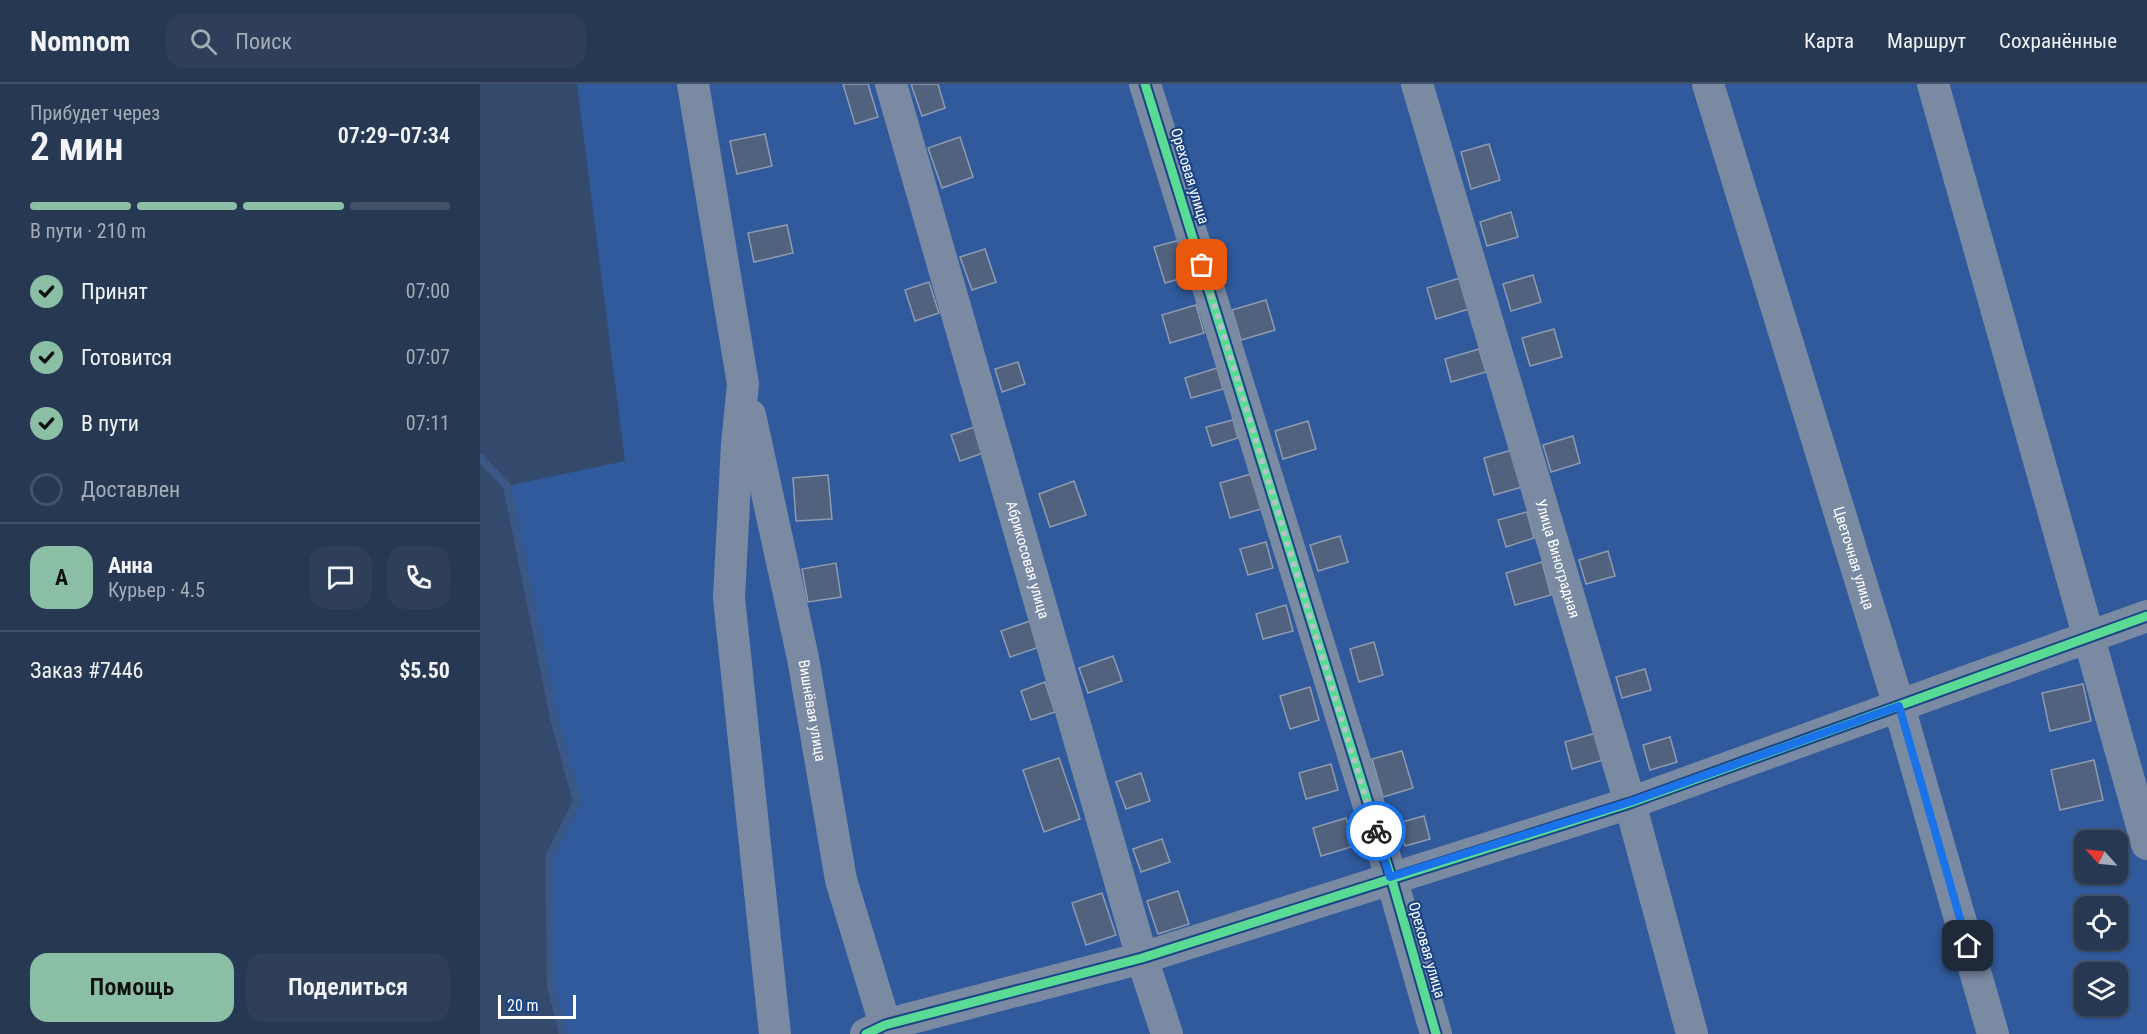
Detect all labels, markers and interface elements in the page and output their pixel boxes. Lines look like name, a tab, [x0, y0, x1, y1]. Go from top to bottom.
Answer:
search box	[166, 14, 586, 68]
text: Nomnom	[30, 25, 130, 58]
icon: search	[187, 25, 220, 58]
text: Поиск	[235, 29, 292, 54]
text: Карта	[1804, 29, 1854, 53]
text: Маршрут	[1887, 29, 1966, 53]
text: Сохранённые	[1999, 29, 2117, 53]
text: Прибудет через	[30, 101, 160, 125]
text: 07:29–07:34	[338, 123, 450, 148]
text: 2 мин	[30, 124, 123, 170]
street label: Ореховая улица	[1167, 126, 1213, 226]
text: В пути · 210 m	[30, 219, 146, 243]
pin	[1176, 239, 1227, 290]
icon: bag	[1185, 248, 1218, 281]
icon: check	[30, 275, 63, 308]
text: Принят	[81, 279, 148, 304]
text: 07:00	[406, 279, 450, 303]
icon: check	[30, 341, 63, 374]
text: Готовится	[81, 345, 172, 370]
text: 07:07	[406, 345, 450, 369]
icon: check	[30, 407, 63, 440]
text: В пути	[81, 411, 139, 436]
text: 07:11	[406, 411, 450, 435]
text: Доставлен	[81, 477, 180, 502]
street label: Улица Виноградная	[1532, 497, 1584, 620]
street label: Абрикосовая улица	[1002, 499, 1053, 621]
street label: Цветочная улица	[1829, 504, 1878, 612]
button: chat	[309, 546, 372, 609]
button: phone	[387, 546, 450, 609]
text: Анна	[108, 553, 153, 578]
text: А	[55, 565, 68, 590]
text: Курьер · 4.5	[108, 578, 205, 602]
text: Заказ #7446	[30, 658, 143, 683]
text: $5.50	[399, 658, 450, 683]
street label: Вишнёвая улица	[794, 658, 830, 763]
courier	[1346, 801, 1406, 861]
icon: bike	[1360, 815, 1393, 848]
north arrow	[2074, 830, 2128, 884]
map controls	[2074, 830, 2128, 1016]
button: locate	[2074, 896, 2128, 950]
street label: Ореховая улица	[1405, 900, 1449, 1000]
pin	[1942, 920, 1993, 971]
icon: home	[1951, 929, 1984, 962]
button: Помощь	[30, 953, 234, 1022]
button: Поделиться	[246, 953, 450, 1022]
button: layers	[2074, 962, 2128, 1016]
scale bar	[498, 992, 576, 1020]
text: 20 m	[507, 996, 539, 1015]

